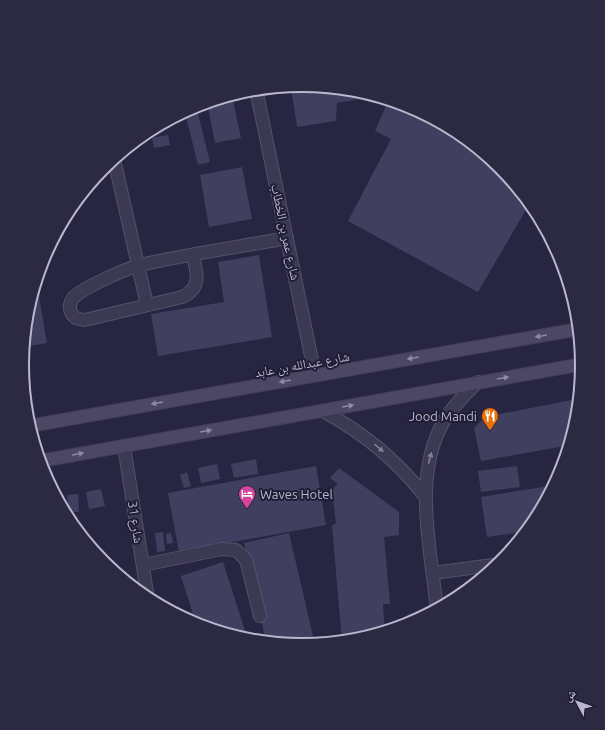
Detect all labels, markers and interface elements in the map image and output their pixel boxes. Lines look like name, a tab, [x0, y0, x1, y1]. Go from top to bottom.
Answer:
street label: شارع عمر بن الخطاب	[266, 183, 303, 282]
one-way arrow	[535, 333, 547, 339]
street label: شارع عبدالله بن عابد	[254, 349, 351, 382]
one-way arrow	[407, 355, 419, 361]
one-way arrow	[497, 375, 510, 381]
one-way arrow	[279, 378, 291, 384]
one-way arrow	[151, 400, 163, 406]
one-way arrow	[342, 403, 354, 409]
restaurant icon: Jood Mandi	[480, 406, 500, 431]
place label: Jood Mandi	[409, 409, 477, 423]
one-way arrow	[200, 428, 212, 434]
one-way arrow	[374, 443, 384, 452]
one-way arrow	[72, 451, 84, 457]
one-way arrow	[427, 451, 433, 464]
hotel icon: Waves Hotel	[237, 484, 257, 509]
place label: Waves Hotel	[260, 487, 333, 501]
street label: شارع 31	[123, 500, 146, 544]
north arrow	[557, 682, 597, 722]
text: ش	[561, 687, 580, 705]

